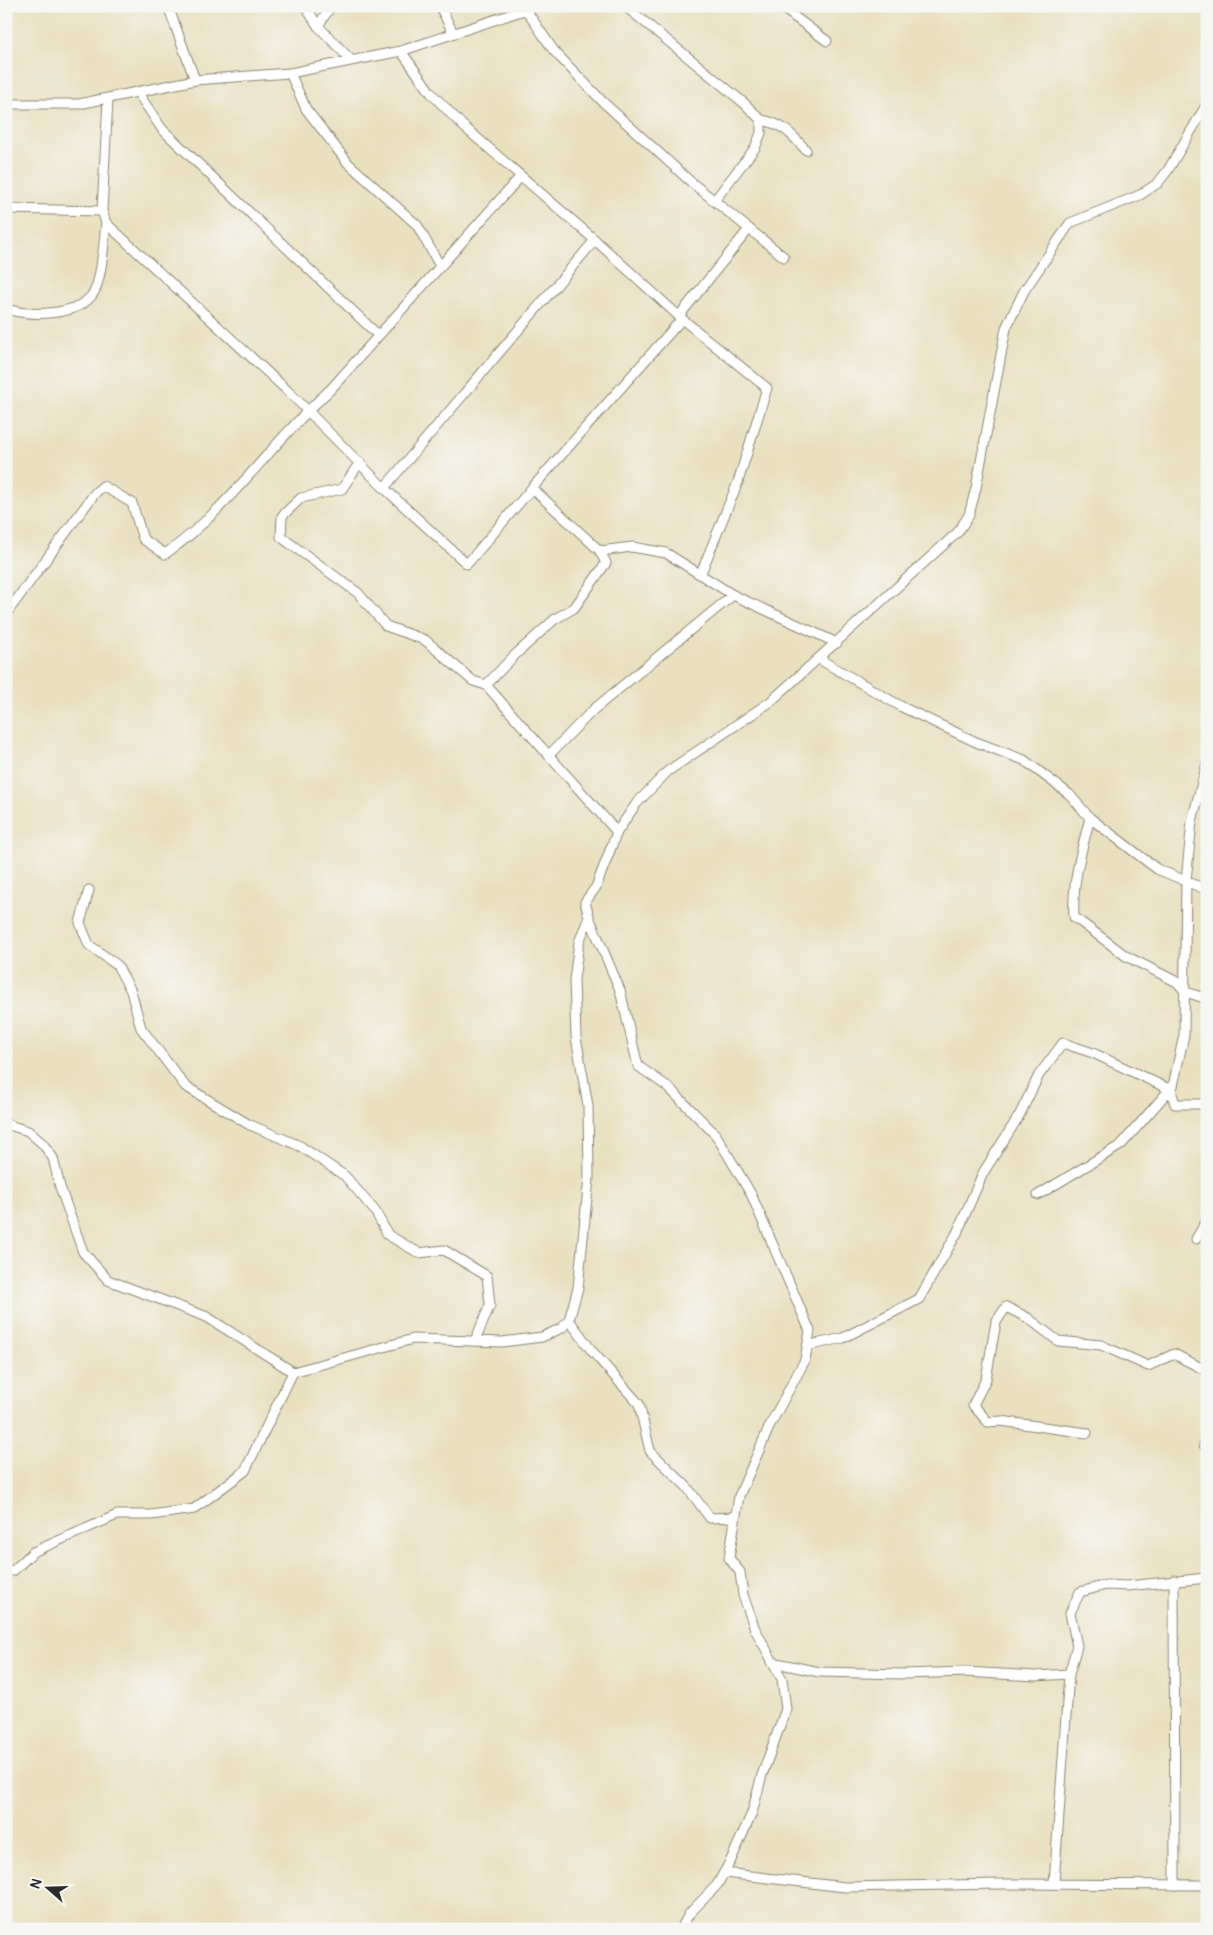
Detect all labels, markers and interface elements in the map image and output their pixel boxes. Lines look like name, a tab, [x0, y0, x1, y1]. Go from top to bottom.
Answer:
north arrow	[22, 1862, 72, 1912]
text: N	[27, 1876, 46, 1891]

